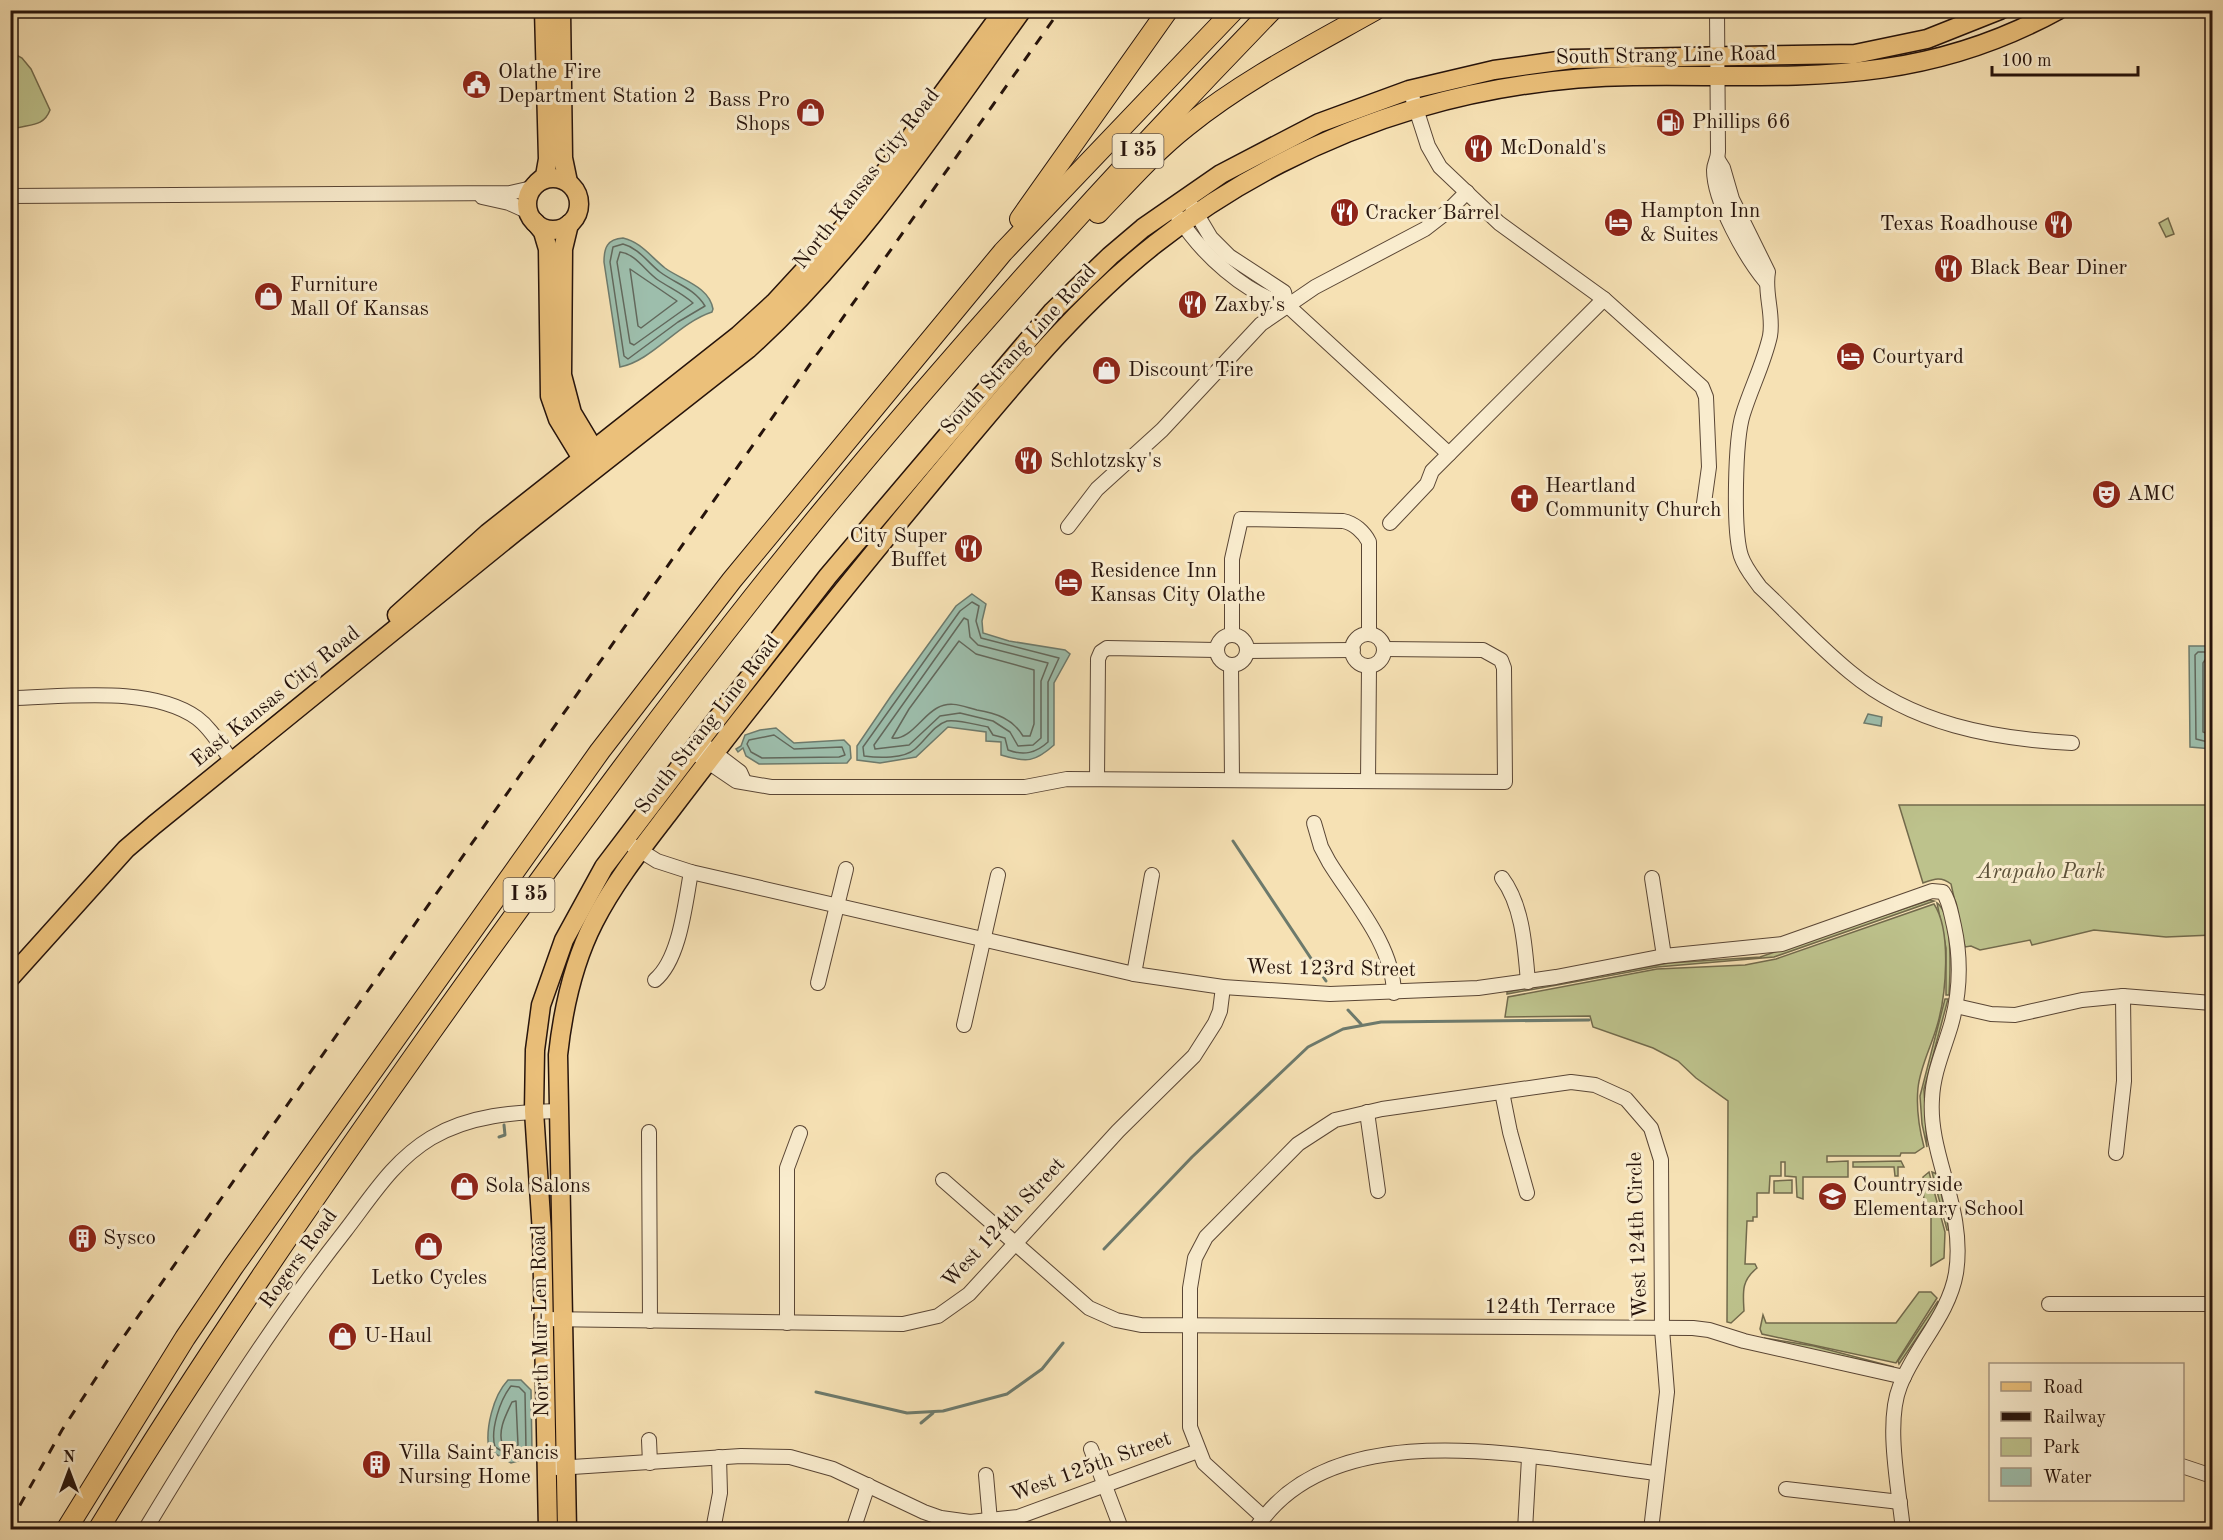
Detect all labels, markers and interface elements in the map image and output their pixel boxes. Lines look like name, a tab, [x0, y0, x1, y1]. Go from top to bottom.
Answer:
scale bar	[1992, 39, 2138, 77]
street label: South Strang Line Road	[1556, 44, 1777, 68]
text: 100 m	[2001, 52, 2052, 70]
place label: Olathe Fire Department Station 2	[498, 62, 696, 107]
public building icon: Olathe Fire Department Station 2	[461, 68, 493, 100]
street label: North Kansas City Road	[790, 85, 944, 273]
place label: Bass Pro Shops	[708, 90, 790, 135]
shop icon: Bass Pro Shops	[795, 96, 827, 128]
fuel station icon: Phillips 66	[1655, 106, 1687, 138]
place label: Phillips 66	[1692, 112, 1791, 133]
restaurant icon: McDonald's	[1463, 132, 1495, 164]
road number: I 35	[1112, 134, 1164, 168]
place label: McDonald's	[1500, 138, 1606, 159]
restaurant icon: Cracker Barrel	[1328, 197, 1360, 229]
place label: Hampton Inn & Suites	[1640, 201, 1760, 246]
place label: Cracker Barrel	[1365, 203, 1500, 224]
hotel icon: Hampton Inn & Suites	[1603, 207, 1635, 239]
restaurant icon: Texas Roadhouse	[2043, 208, 2075, 240]
place label: Texas Roadhouse	[1880, 214, 2038, 235]
restaurant icon: Black Bear Diner	[1933, 252, 1965, 284]
place label: Black Bear Diner	[1970, 258, 2128, 279]
street label: South Strang Line Road	[937, 261, 1101, 439]
place label: Furniture Mall Of Kansas	[290, 275, 429, 320]
shop icon: Furniture Mall Of Kansas	[253, 281, 285, 313]
restaurant icon: Zaxby's	[1177, 289, 1209, 321]
place label: Zaxby's	[1214, 295, 1285, 316]
hotel icon: Courtyard	[1835, 341, 1867, 373]
place label: Courtyard	[1872, 347, 1964, 368]
shop icon: Discount Tire	[1091, 354, 1123, 386]
place label: Discount Tire	[1128, 360, 1253, 381]
restaurant icon: Schlotzsky's	[1013, 445, 1045, 477]
place label: Schlotzsky's	[1050, 451, 1162, 472]
place label: Heartland Community Church	[1545, 476, 1721, 521]
theatre icon: AMC	[2090, 478, 2122, 510]
church icon: Heartland Community Church	[1508, 482, 1540, 514]
place label: AMC	[2127, 484, 2175, 505]
place label: City Super Buffet	[850, 526, 947, 571]
restaurant icon: City Super Buffet	[952, 532, 984, 564]
place label: Residence Inn Kansas City Olathe	[1090, 561, 1265, 606]
hotel icon: Residence Inn Kansas City Olathe	[1053, 567, 1085, 599]
street label: East Kansas City Road	[188, 623, 364, 771]
street label: South Strang Line Road	[632, 632, 784, 818]
park label: Arapaho Park	[1976, 862, 2105, 883]
road number: I 35	[504, 878, 554, 912]
street label: West 123rd Street	[1246, 957, 1416, 981]
street label: West 124th Circle	[1625, 1151, 1651, 1319]
street label: West 124th Street	[939, 1154, 1069, 1292]
shop icon: Sola Salons	[448, 1170, 480, 1202]
place label: Countryside Elementary School	[1853, 1175, 2024, 1220]
place label: Sola Salons	[485, 1176, 590, 1197]
school or university icon: Countryside Elementary School	[1816, 1181, 1848, 1213]
street label: Rogers Road	[256, 1206, 342, 1312]
building icon: Sysco	[66, 1222, 98, 1254]
street label: North Mur-Len Road	[529, 1224, 553, 1418]
place label: Sysco	[103, 1228, 156, 1249]
shop icon: Letko Cycles	[413, 1231, 445, 1263]
place label: Letko Cycles	[371, 1268, 487, 1289]
street label: 124th Terrace	[1485, 1297, 1615, 1318]
shop icon: U-Haul	[327, 1320, 359, 1352]
place label: U-Haul	[364, 1326, 432, 1347]
legend	[1989, 1363, 2184, 1501]
text: Road	[2043, 1379, 2083, 1397]
text: Railway	[2043, 1409, 2106, 1427]
street label: West 125th Street	[1008, 1428, 1174, 1506]
text: Park	[2043, 1439, 2080, 1457]
north arrow	[39, 1441, 99, 1501]
place label: Villa Saint Fancis Nursing Home	[398, 1443, 559, 1488]
building icon: Villa Saint Fancis Nursing Home	[361, 1449, 393, 1481]
text: N	[63, 1450, 76, 1466]
text: Water	[2043, 1469, 2092, 1487]

